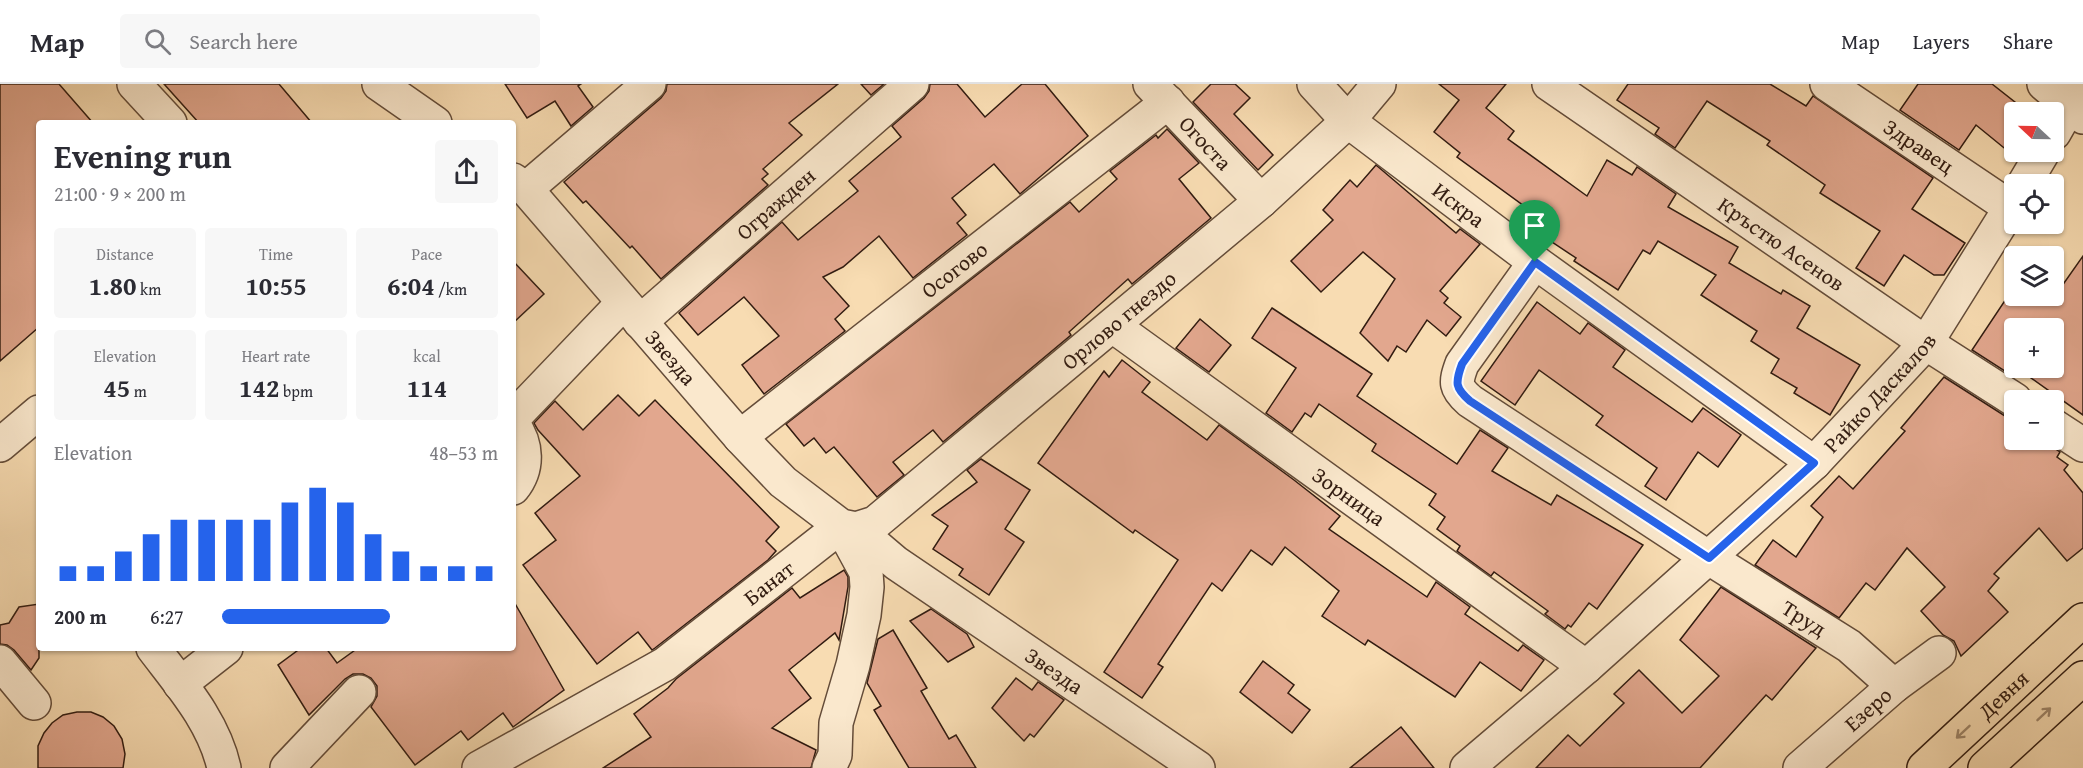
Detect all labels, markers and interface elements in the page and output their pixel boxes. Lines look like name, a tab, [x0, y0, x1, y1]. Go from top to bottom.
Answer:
search box	[120, 14, 540, 68]
text: Map	[30, 21, 84, 62]
icon: search	[141, 25, 174, 58]
text: Search here	[189, 25, 298, 57]
text: Map	[1841, 26, 1880, 57]
text: Layers	[1913, 26, 1970, 57]
text: Share	[2003, 26, 2053, 57]
north arrow	[2004, 102, 2064, 162]
map controls	[2004, 102, 2064, 450]
street label: Огоста	[1172, 108, 1240, 178]
street label: Здравец	[1877, 111, 1961, 182]
text: Evening run	[54, 132, 231, 180]
button: share	[435, 140, 498, 203]
street label: Огражден	[729, 160, 822, 247]
street label: Искра	[1426, 174, 1492, 235]
button: locate	[2004, 174, 2064, 234]
text: 21:00 · 9 × 200 m	[54, 179, 186, 208]
street label: Кръстю Асенов	[1712, 189, 1851, 299]
pin	[1509, 200, 1560, 262]
icon: arrive	[1518, 209, 1551, 242]
street label: Осогово	[914, 233, 994, 306]
text: Distance	[96, 242, 154, 266]
text: Time	[259, 242, 293, 266]
text: Pace	[412, 242, 442, 266]
button: layers	[2004, 246, 2064, 306]
street label: Орлово гнездо	[1054, 262, 1183, 377]
text: 1.80	[89, 266, 137, 305]
text: 10:55	[245, 266, 307, 305]
text: 6:04	[387, 266, 435, 305]
text: km	[137, 277, 161, 301]
text: /km	[435, 277, 467, 301]
button: +	[2004, 318, 2064, 378]
street label: Звезда	[638, 322, 705, 392]
street label: Райко Даскалов	[1815, 327, 1944, 460]
text: Elevation	[94, 344, 156, 368]
text: Heart rate	[242, 344, 310, 368]
text: kcal	[413, 344, 441, 368]
text: 45	[103, 368, 130, 407]
text: 142	[239, 368, 279, 407]
text: 114	[407, 368, 447, 407]
text: m	[130, 379, 147, 403]
text: bpm	[279, 379, 313, 403]
button: −	[2004, 390, 2064, 450]
text: Elevation	[54, 438, 132, 467]
text: 48–53 m	[429, 438, 498, 467]
street label: Зорница	[1306, 459, 1393, 534]
street label: Банат	[737, 552, 801, 613]
street label: Труд	[1776, 592, 1833, 644]
text: 200 m	[54, 602, 107, 631]
text: 6:27	[150, 602, 184, 631]
street label: Звезда	[1019, 639, 1091, 702]
street label: Девня	[1970, 663, 2036, 727]
street label: Езеро	[1837, 679, 1899, 739]
one-way arrow	[2036, 707, 2051, 721]
one-way arrow	[1956, 724, 1971, 738]

